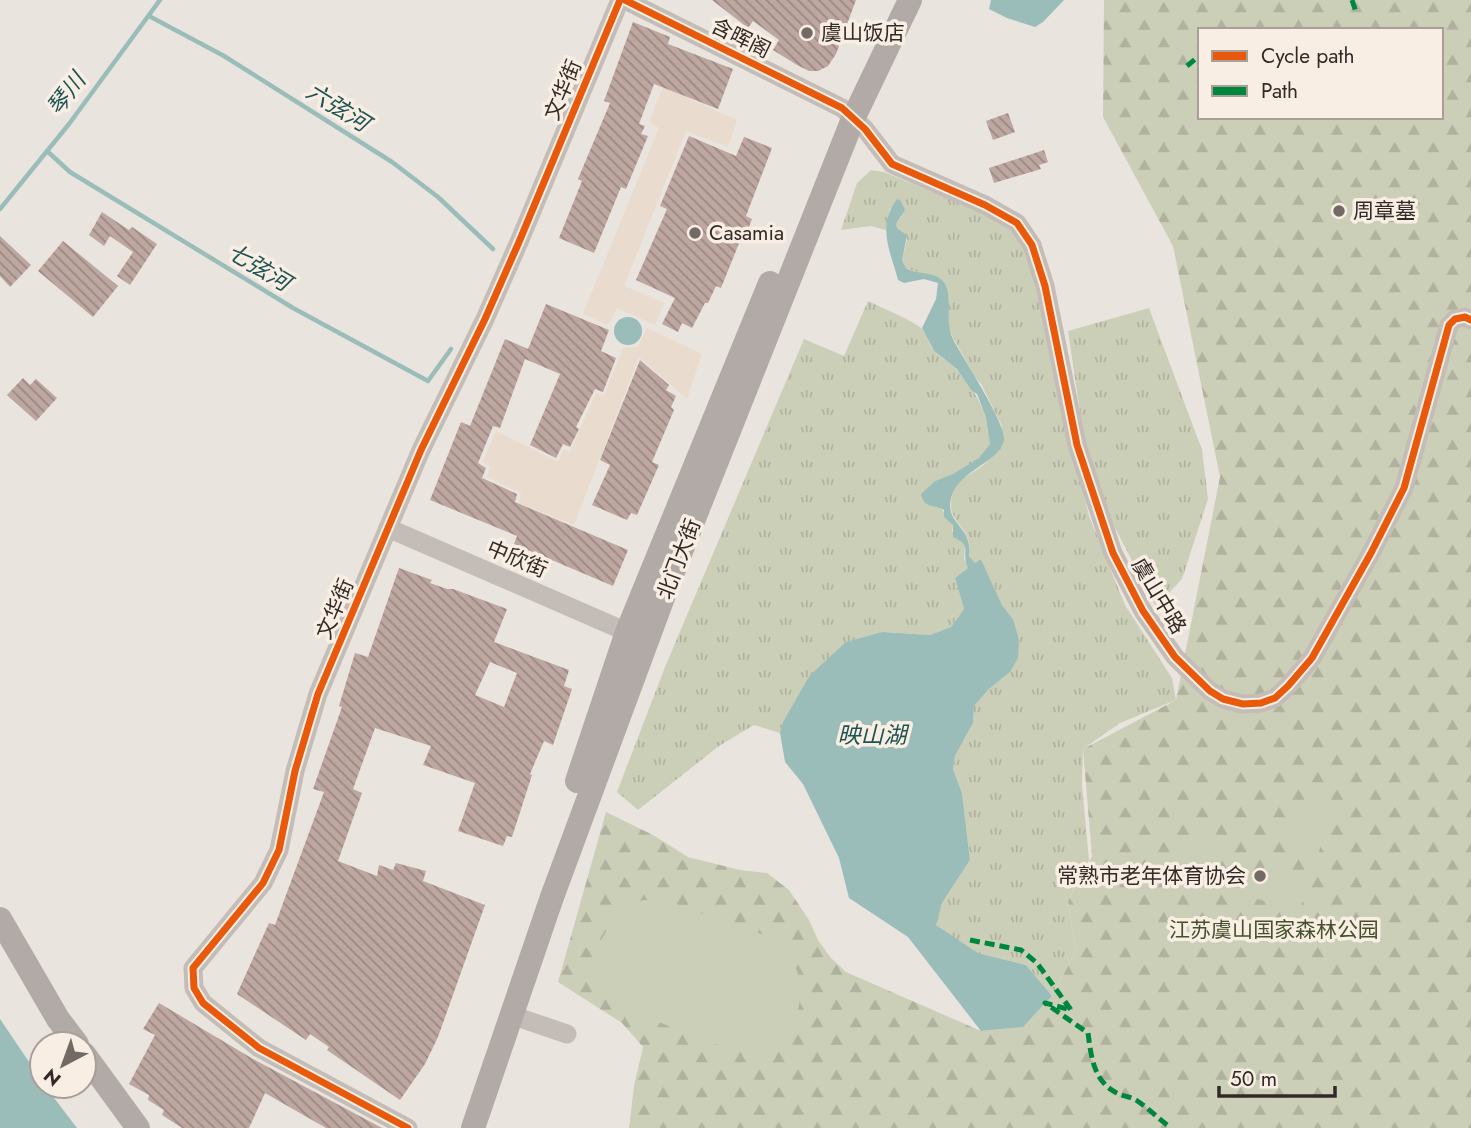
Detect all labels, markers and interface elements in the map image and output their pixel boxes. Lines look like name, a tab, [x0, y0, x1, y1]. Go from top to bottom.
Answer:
street label: 含晖阁	[706, 11, 776, 65]
place label: 虞山饭店	[821, 18, 905, 48]
marker: 虞山饭店	[799, 25, 815, 41]
legend	[1198, 28, 1443, 119]
text: Cycle path	[1261, 41, 1354, 71]
street label: 文华街	[537, 55, 589, 125]
water label: 琴川	[39, 63, 95, 123]
water label: 六弦河	[300, 74, 380, 142]
text: Path	[1261, 76, 1298, 106]
place label: 周章墓	[1353, 196, 1416, 226]
marker: 周章墓	[1331, 203, 1347, 219]
place label: Casamia	[709, 218, 784, 248]
marker: Casamia	[687, 225, 703, 241]
water label: 七弦河	[221, 235, 301, 301]
street label: 北门大街	[650, 514, 708, 604]
street label: 中欣街	[482, 533, 552, 585]
street label: 虞山中路	[1125, 552, 1193, 640]
street label: 文华街	[309, 574, 361, 644]
water label: 映山湖	[838, 718, 910, 752]
place label: 常熟市老年体育协会	[1057, 861, 1246, 891]
marker: 常熟市老年体育协会	[1252, 868, 1268, 884]
park label: 江苏虞山国家森林公园	[1169, 915, 1379, 945]
north arrow	[28, 1030, 98, 1100]
scale bar	[1219, 1054, 1334, 1098]
text: N	[38, 1062, 67, 1093]
text: 50 m	[1230, 1064, 1277, 1094]

